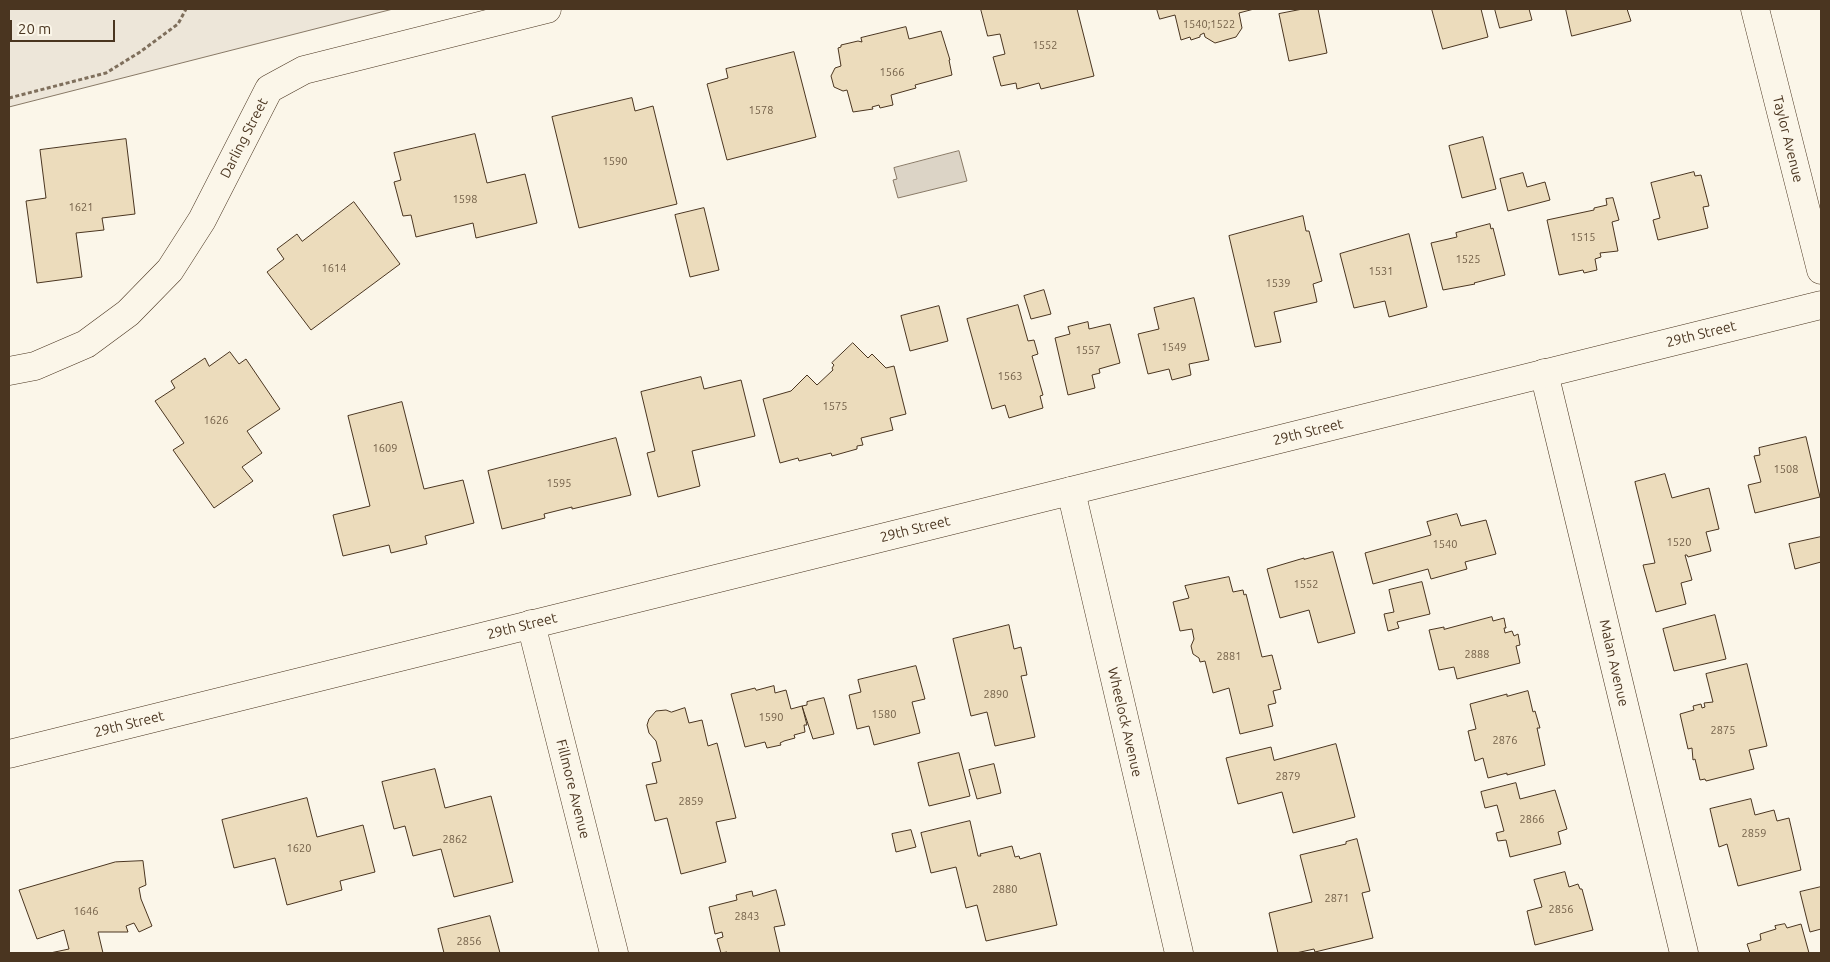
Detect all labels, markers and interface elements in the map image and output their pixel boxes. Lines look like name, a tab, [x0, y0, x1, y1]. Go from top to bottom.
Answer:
scale bar	[12, 10, 118, 42]
house number: 1540;1522	[1183, 17, 1235, 31]
text: 20 m	[18, 20, 51, 37]
house number: 1552	[1033, 38, 1057, 52]
house number: 1566	[880, 65, 904, 79]
street label: Taylor Avenue	[1769, 94, 1807, 184]
street label: Darling Street	[217, 95, 271, 181]
house number: 1578	[749, 103, 773, 117]
house number: 1590	[603, 154, 627, 168]
house number: 1598	[453, 192, 477, 206]
house number: 1621	[69, 200, 93, 214]
house number: 1515	[1571, 230, 1595, 244]
house number: 1525	[1456, 252, 1480, 266]
house number: 1614	[322, 261, 346, 275]
house number: 1531	[1369, 264, 1393, 278]
house number: 1539	[1266, 276, 1290, 290]
street label: 29th Street	[1664, 317, 1738, 351]
house number: 1549	[1162, 340, 1186, 354]
house number: 1557	[1076, 343, 1100, 357]
house number: 1563	[998, 369, 1022, 383]
house number: 1575	[823, 399, 847, 413]
house number: 1626	[204, 413, 228, 427]
street label: 29th Street	[1271, 415, 1345, 449]
house number: 1609	[373, 441, 397, 455]
house number: 1508	[1774, 462, 1798, 476]
house number: 1595	[547, 476, 571, 490]
street label: 29th Street	[878, 512, 952, 546]
house number: 1520	[1667, 535, 1691, 549]
house number: 1540	[1433, 537, 1457, 551]
house number: 1552	[1294, 577, 1318, 591]
street label: 29th Street	[485, 609, 559, 643]
street label: Malan Avenue	[1596, 618, 1632, 708]
house number: 2888	[1465, 647, 1489, 661]
house number: 2881	[1217, 649, 1241, 663]
street label: Wheelock Avenue	[1104, 665, 1146, 779]
house number: 2890	[984, 687, 1008, 701]
street label: 29th Street	[92, 707, 166, 741]
house number: 1580	[872, 707, 896, 721]
house number: 1590	[759, 710, 783, 724]
house number: 2875	[1711, 723, 1735, 737]
house number: 2876	[1493, 733, 1517, 747]
street label: Fillmore Avenue	[553, 738, 593, 840]
house number: 2879	[1276, 769, 1300, 783]
house number: 2859	[679, 794, 703, 808]
house number: 2866	[1520, 812, 1544, 826]
house number: 2859	[1742, 826, 1766, 840]
house number: 2862	[443, 832, 467, 846]
house number: 1620	[287, 841, 311, 855]
house number: 2880	[993, 882, 1017, 896]
house number: 2871	[1325, 891, 1349, 905]
house number: 2856	[1549, 902, 1573, 916]
house number: 1646	[74, 904, 98, 918]
house number: 2843	[735, 909, 759, 923]
house number: 2856	[457, 934, 481, 948]

